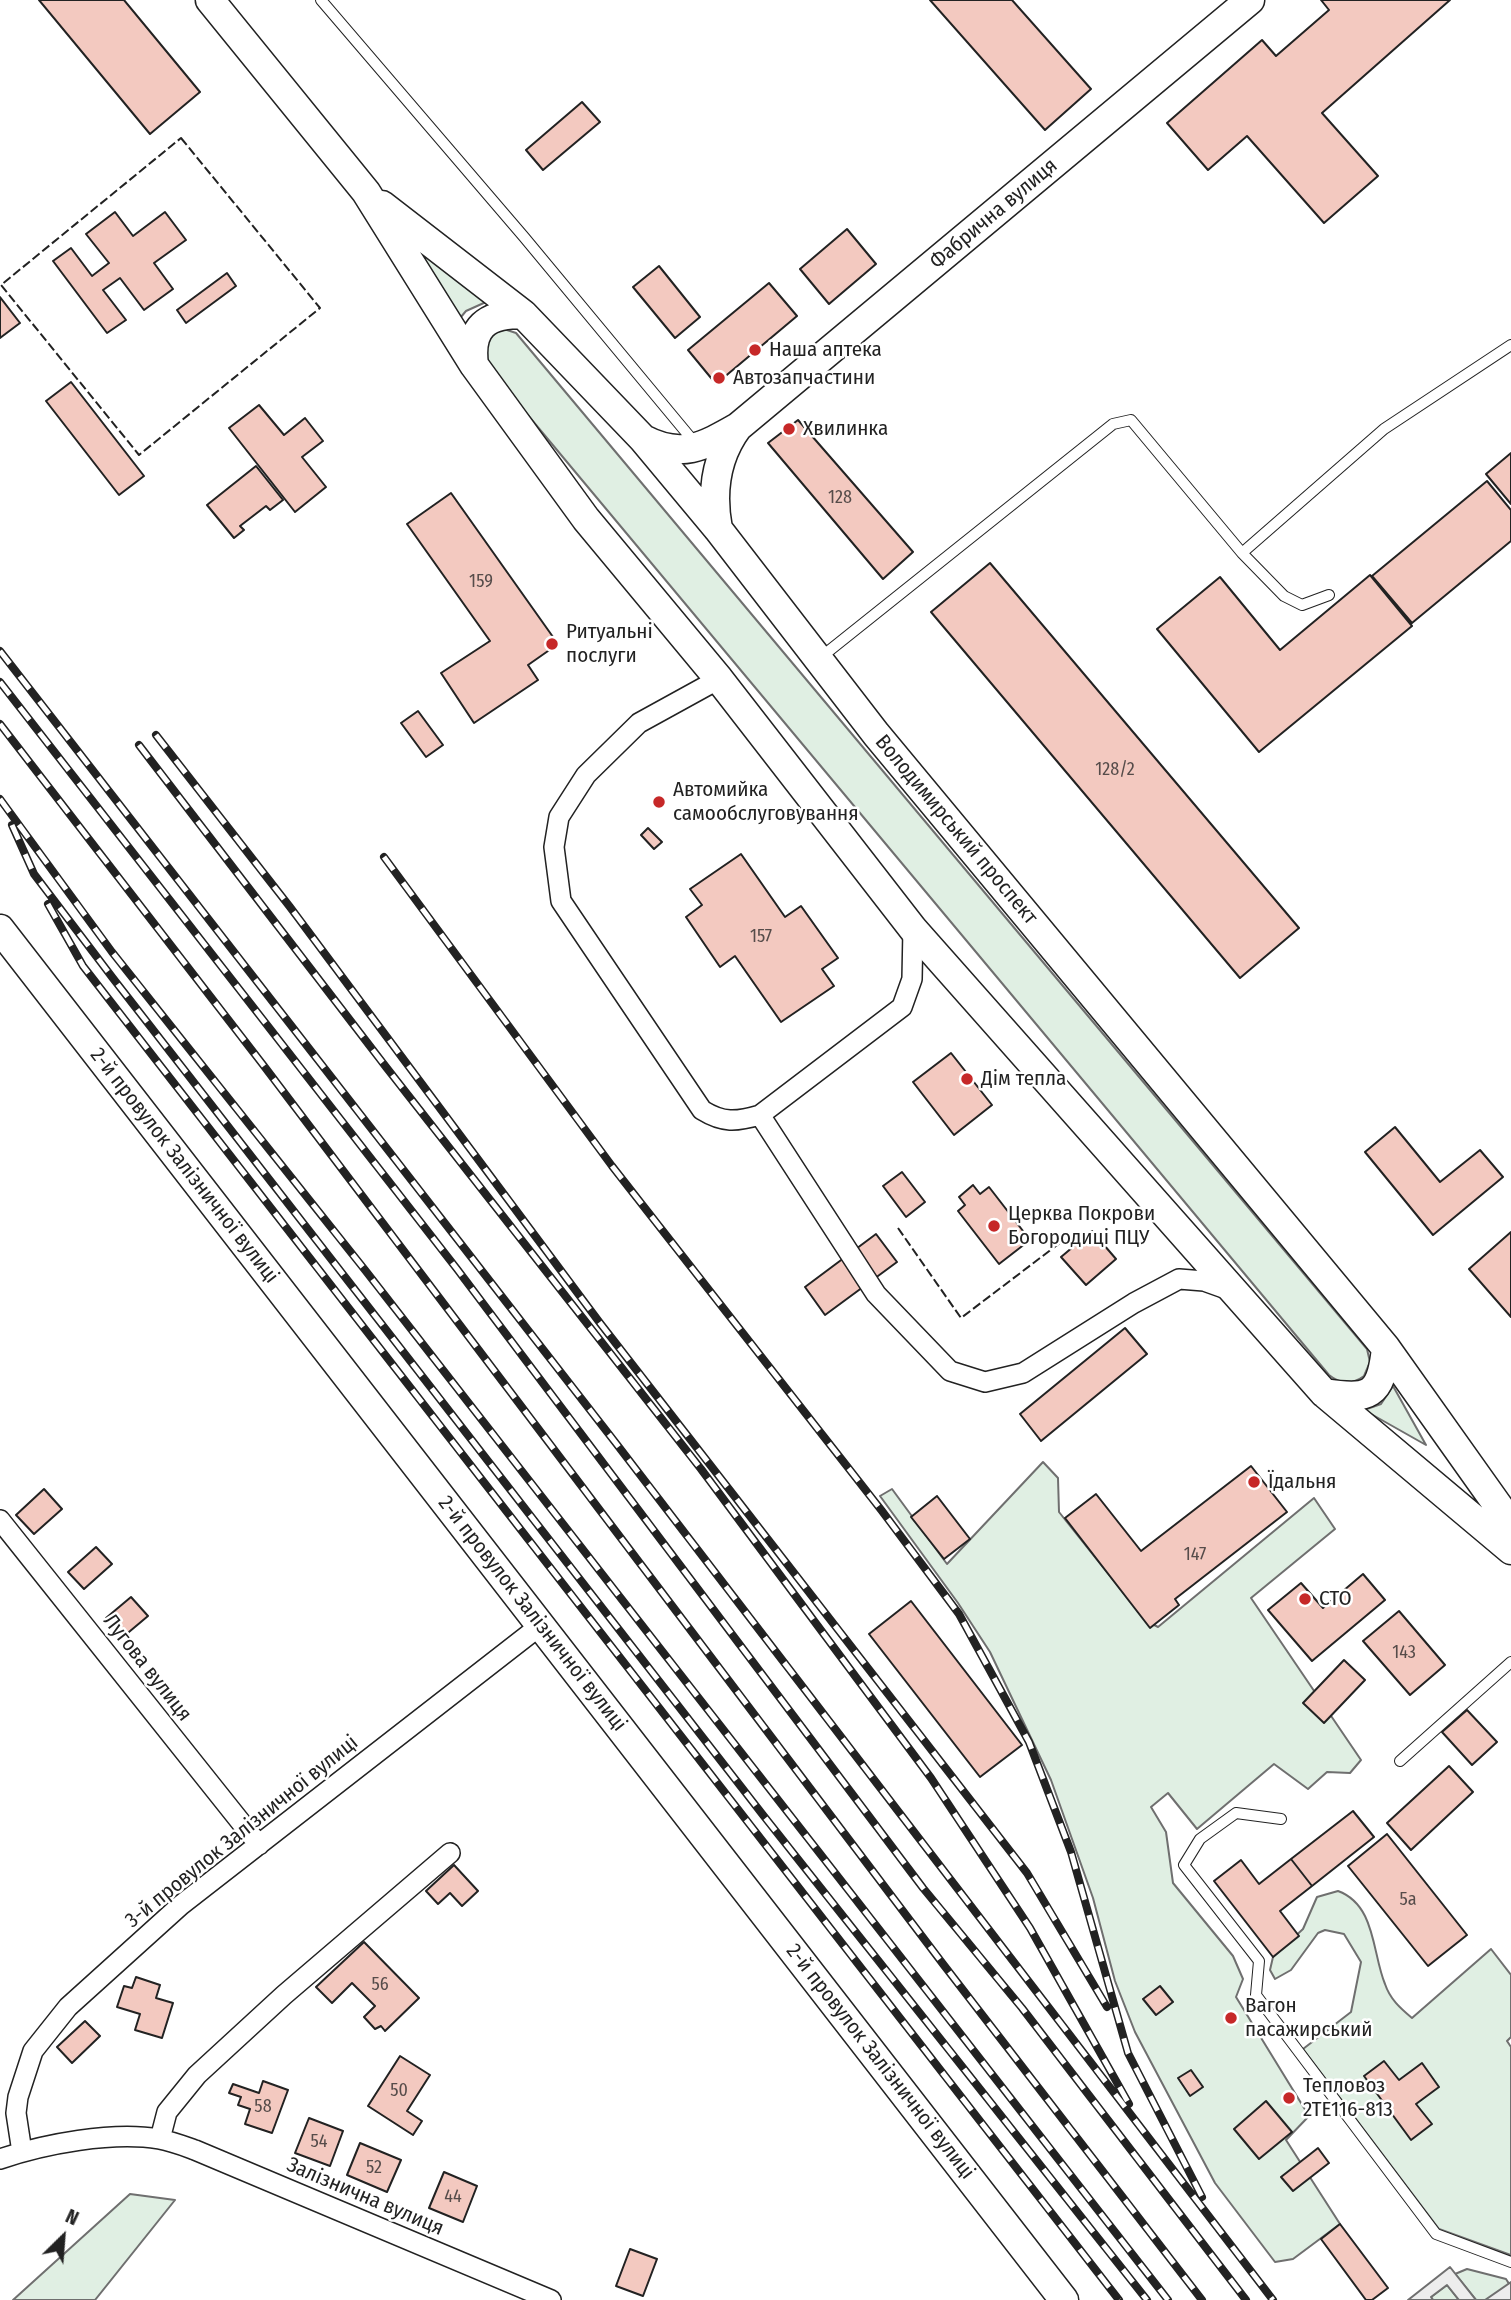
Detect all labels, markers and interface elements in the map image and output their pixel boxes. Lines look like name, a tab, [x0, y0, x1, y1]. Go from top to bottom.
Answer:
street label: Фабрична вулиця	[925, 153, 1063, 275]
place label: Наша аптека	[769, 337, 882, 363]
marker: Наша аптека	[747, 342, 763, 358]
place label: Автозапчастини	[733, 365, 875, 391]
marker: Автозапчастини	[711, 370, 727, 386]
place label: Хвилинка	[803, 416, 888, 442]
marker: Хвилинка	[781, 421, 797, 437]
house number: 128	[828, 487, 852, 509]
house number: 159	[469, 571, 493, 593]
place label: Ритуальні послуги	[566, 619, 653, 669]
marker: Ритуальні послуги	[544, 636, 560, 652]
street label: Володимирський проспект	[869, 730, 1043, 930]
house number: 128/2	[1095, 759, 1135, 781]
place label: Автомийка самообслуговування	[673, 777, 859, 827]
marker: Автомийка самообслуговування	[651, 794, 667, 810]
house number: 157	[750, 926, 772, 948]
street label: 2-й провулок Залізничної вулиці	[84, 1043, 284, 1289]
place label: Дім тепла	[981, 1066, 1066, 1092]
marker: Дім тепла	[959, 1071, 975, 1087]
place label: Церква Покрови Богородиці ПЦУ	[1008, 1201, 1155, 1251]
marker: Церква Покрови Богородиці ПЦУ	[986, 1218, 1002, 1234]
place label: Їдальня	[1268, 1469, 1337, 1495]
marker: Їдальня	[1246, 1474, 1262, 1490]
street label: 2-й провулок Залізничної вулиці	[432, 1491, 632, 1737]
house number: 147	[1184, 1544, 1206, 1566]
place label: СТО	[1319, 1586, 1352, 1612]
marker: СТО	[1297, 1591, 1313, 1607]
street label: Лугова вулиця	[97, 1609, 197, 1727]
house number: 143	[1392, 1642, 1416, 1664]
street label: 3-й провулок Залізничної вулиці	[121, 1730, 363, 1934]
house number: 5а	[1399, 1889, 1417, 1911]
street label: 2-й провулок Залізничної вулиці	[780, 1939, 980, 2185]
house number: 56	[371, 1974, 389, 1996]
place label: Вагон пасажирський	[1245, 1993, 1372, 2043]
marker: Вагон пасажирський	[1223, 2010, 1239, 2026]
place label: Тепловоз 2ТЕ116-813	[1303, 2073, 1393, 2123]
house number: 50	[390, 2080, 408, 2102]
marker: Тепловоз 2ТЕ116-813	[1281, 2090, 1297, 2106]
house number: 58	[254, 2096, 272, 2118]
house number: 54	[311, 2131, 327, 2153]
street label: Залізнична вулиця	[283, 2153, 447, 2241]
house number: 52	[366, 2157, 382, 2179]
house number: 44	[444, 2186, 462, 2208]
north arrow	[28, 2202, 98, 2272]
text: N	[62, 2205, 82, 2230]

